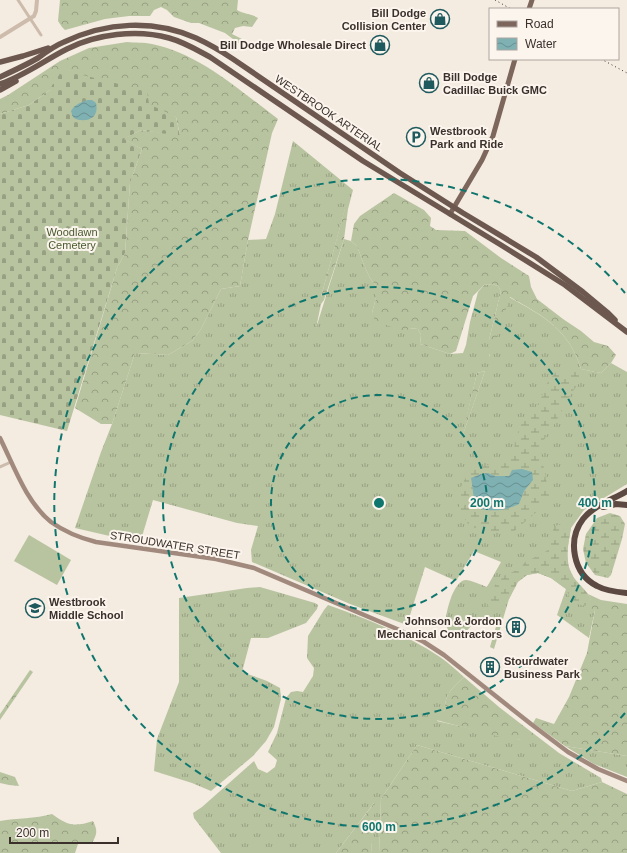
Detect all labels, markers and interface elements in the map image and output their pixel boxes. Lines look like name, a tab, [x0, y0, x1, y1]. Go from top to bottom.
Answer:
place label: Bill Dodge Collision Center	[342, 7, 427, 32]
shop icon: Bill Dodge Collision Center	[429, 8, 451, 30]
legend	[489, 8, 619, 60]
text: Road	[525, 17, 554, 31]
shop icon: Bill Dodge Wholesale Direct	[369, 34, 391, 56]
text: Water	[525, 37, 557, 51]
place label: Bill Dodge Wholesale Direct	[220, 39, 366, 51]
place label: Bill Dodge Cadillac Buick GMC	[443, 71, 547, 96]
street label: WESTBROOK ARTERIAL	[273, 72, 385, 154]
shop icon: Bill Dodge Cadillac Buick GMC	[418, 72, 440, 94]
place label: Westbrook Park and Ride	[430, 125, 503, 150]
parking icon: Westbrook Park and Ride	[405, 126, 427, 148]
park label: Woodlawn Cemetery	[46, 226, 98, 251]
centre of rings	[372, 496, 386, 510]
text: 200 m	[470, 496, 504, 510]
text: 400 m	[578, 496, 612, 510]
street label: STROUDWATER STREET	[109, 529, 241, 561]
place label: Westbrook Middle School	[49, 596, 124, 621]
school or university icon: Westbrook Middle School	[24, 597, 46, 619]
place label: Johnson & Jordon Mechanical Contractors	[377, 615, 502, 640]
building icon: Johnson & Jordon Mechanical Contractors	[505, 616, 527, 638]
place label: Stourdwater Business Park	[504, 655, 581, 680]
building icon: Stourdwater Business Park	[479, 656, 501, 678]
scale bar	[10, 819, 118, 845]
text: 600 m	[362, 820, 396, 834]
text: 200 m	[16, 826, 49, 840]

